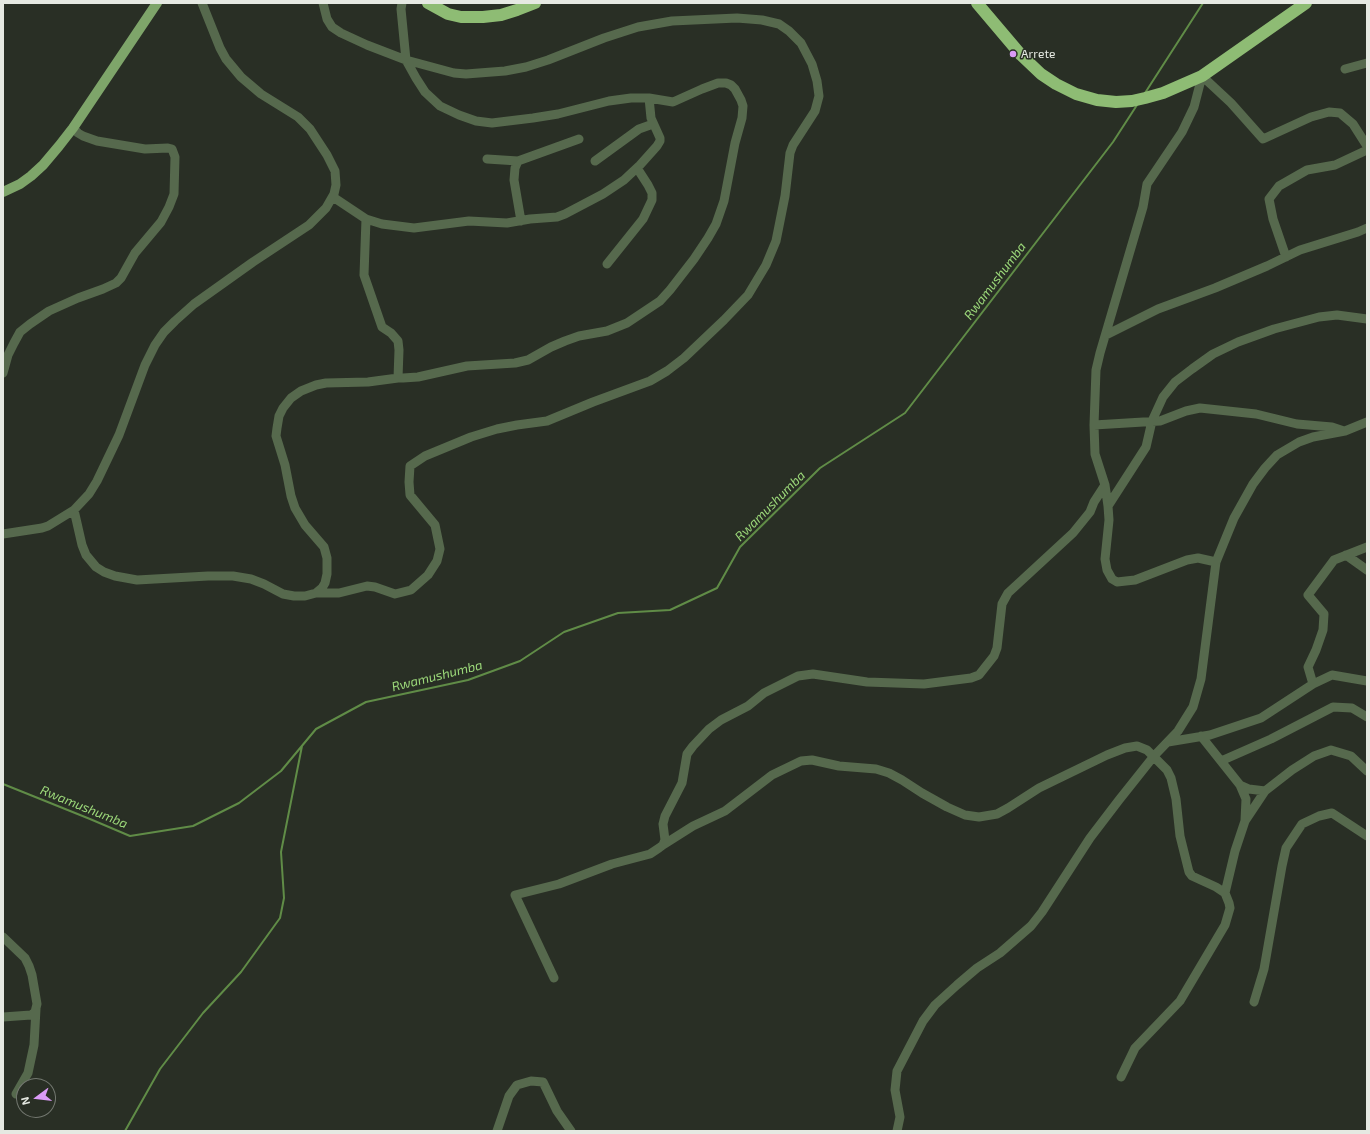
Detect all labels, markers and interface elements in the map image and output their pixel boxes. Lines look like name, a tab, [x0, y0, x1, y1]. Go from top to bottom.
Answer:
place label: Arrete	[1021, 47, 1055, 61]
marker: Arrete	[1008, 49, 1018, 59]
water label: Rwamushumba	[961, 239, 1029, 323]
water label: Rwamushumba	[732, 468, 808, 544]
water label: Rwamushumba	[390, 657, 484, 695]
water label: Rwamushumba	[38, 782, 130, 832]
north arrow	[16, 1078, 56, 1118]
text: N	[18, 1095, 32, 1107]

